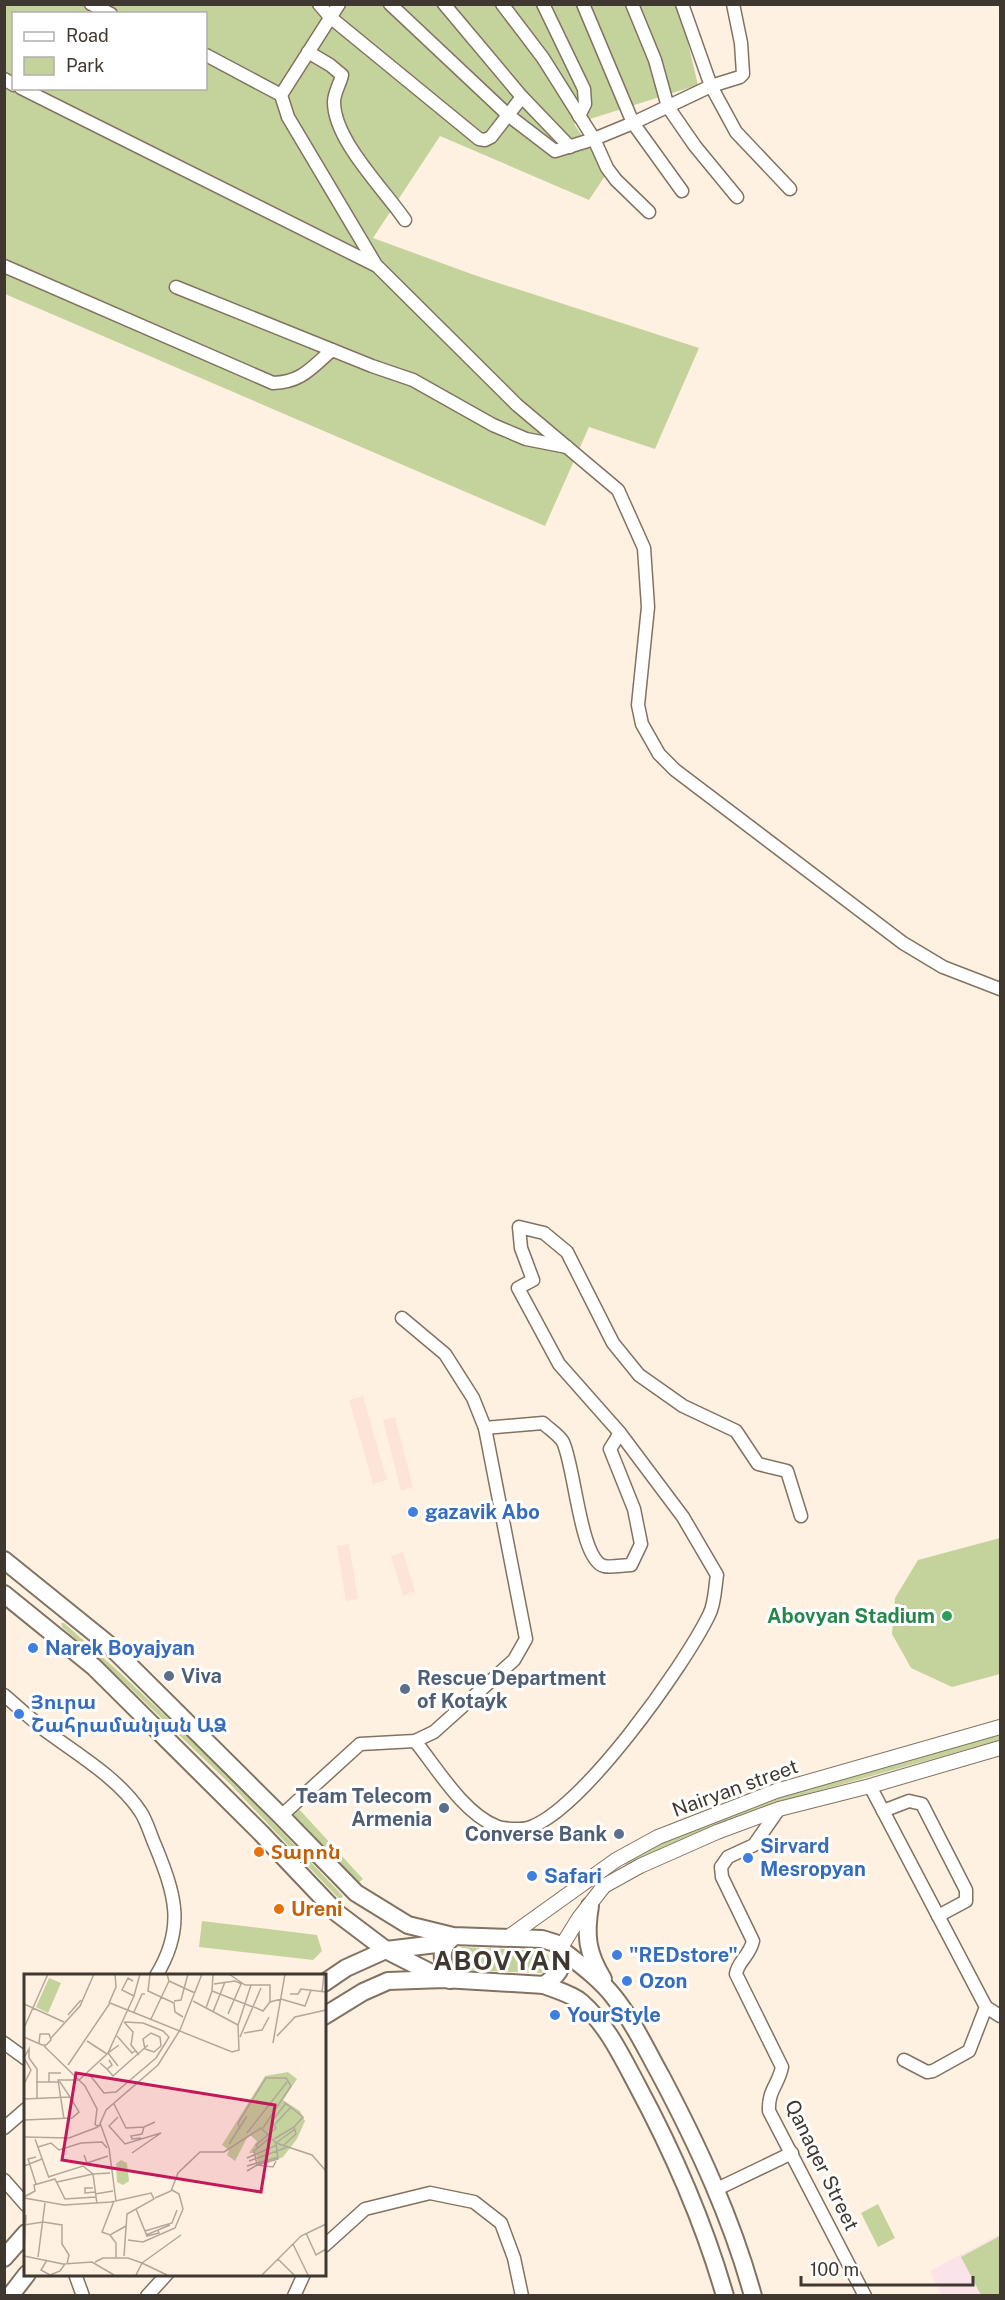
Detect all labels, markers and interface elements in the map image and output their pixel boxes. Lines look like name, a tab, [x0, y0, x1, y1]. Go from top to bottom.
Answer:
legend	[12, 12, 207, 90]
text: Road	[66, 25, 109, 46]
text: Park	[66, 55, 104, 76]
place label: gazavik Abo	[425, 1500, 540, 1524]
marker: gazavik Abo	[406, 1505, 420, 1519]
place label: Abovyan Stadium	[767, 1604, 935, 1628]
marker: Abovyan Stadium	[940, 1609, 954, 1623]
place label: Narek Boyajyan	[45, 1636, 195, 1660]
marker: Narek Boyajyan	[26, 1641, 40, 1655]
place label: Viva	[181, 1664, 222, 1688]
place label: Rescue Department of Kotayk	[417, 1666, 606, 1713]
marker: Viva	[162, 1669, 176, 1683]
marker: Rescue Department of Kotayk	[398, 1682, 412, 1696]
place label: Յուրա Շահրամանյան ԱՁ	[31, 1690, 227, 1737]
marker: Յուրա Շահրամանյան ԱՁ	[12, 1707, 26, 1721]
street label: Nairyan street	[669, 1754, 801, 1822]
place label: Team Telecom Armenia	[296, 1784, 432, 1831]
marker: Team Telecom Armenia	[437, 1801, 451, 1815]
place label: Converse Bank	[465, 1822, 607, 1846]
marker: Converse Bank	[612, 1827, 626, 1841]
place label: Sirvard Mesropyan	[760, 1834, 866, 1881]
place label: Տարոն	[271, 1840, 341, 1864]
marker: Տարոն	[252, 1845, 266, 1859]
marker: Sirvard Mesropyan	[741, 1851, 755, 1865]
place label: Safari	[544, 1864, 602, 1888]
marker: Safari	[525, 1869, 539, 1883]
place label: Ureni	[291, 1897, 342, 1921]
marker: Ureni	[272, 1902, 286, 1916]
place label: "REDstore"	[629, 1943, 738, 1967]
district label: ABOVYAN	[433, 1945, 573, 1976]
marker: "REDstore"	[610, 1948, 624, 1962]
place label: Ozon	[639, 1969, 687, 1993]
inset map	[24, 1974, 326, 2276]
marker: Ozon	[620, 1974, 634, 1988]
place label: YourStyle	[567, 2003, 661, 2027]
marker: YourStyle	[548, 2008, 562, 2022]
street label: Qanaqer Street	[780, 2096, 864, 2234]
scale bar	[801, 2249, 974, 2287]
text: 100 m	[810, 2259, 859, 2280]

